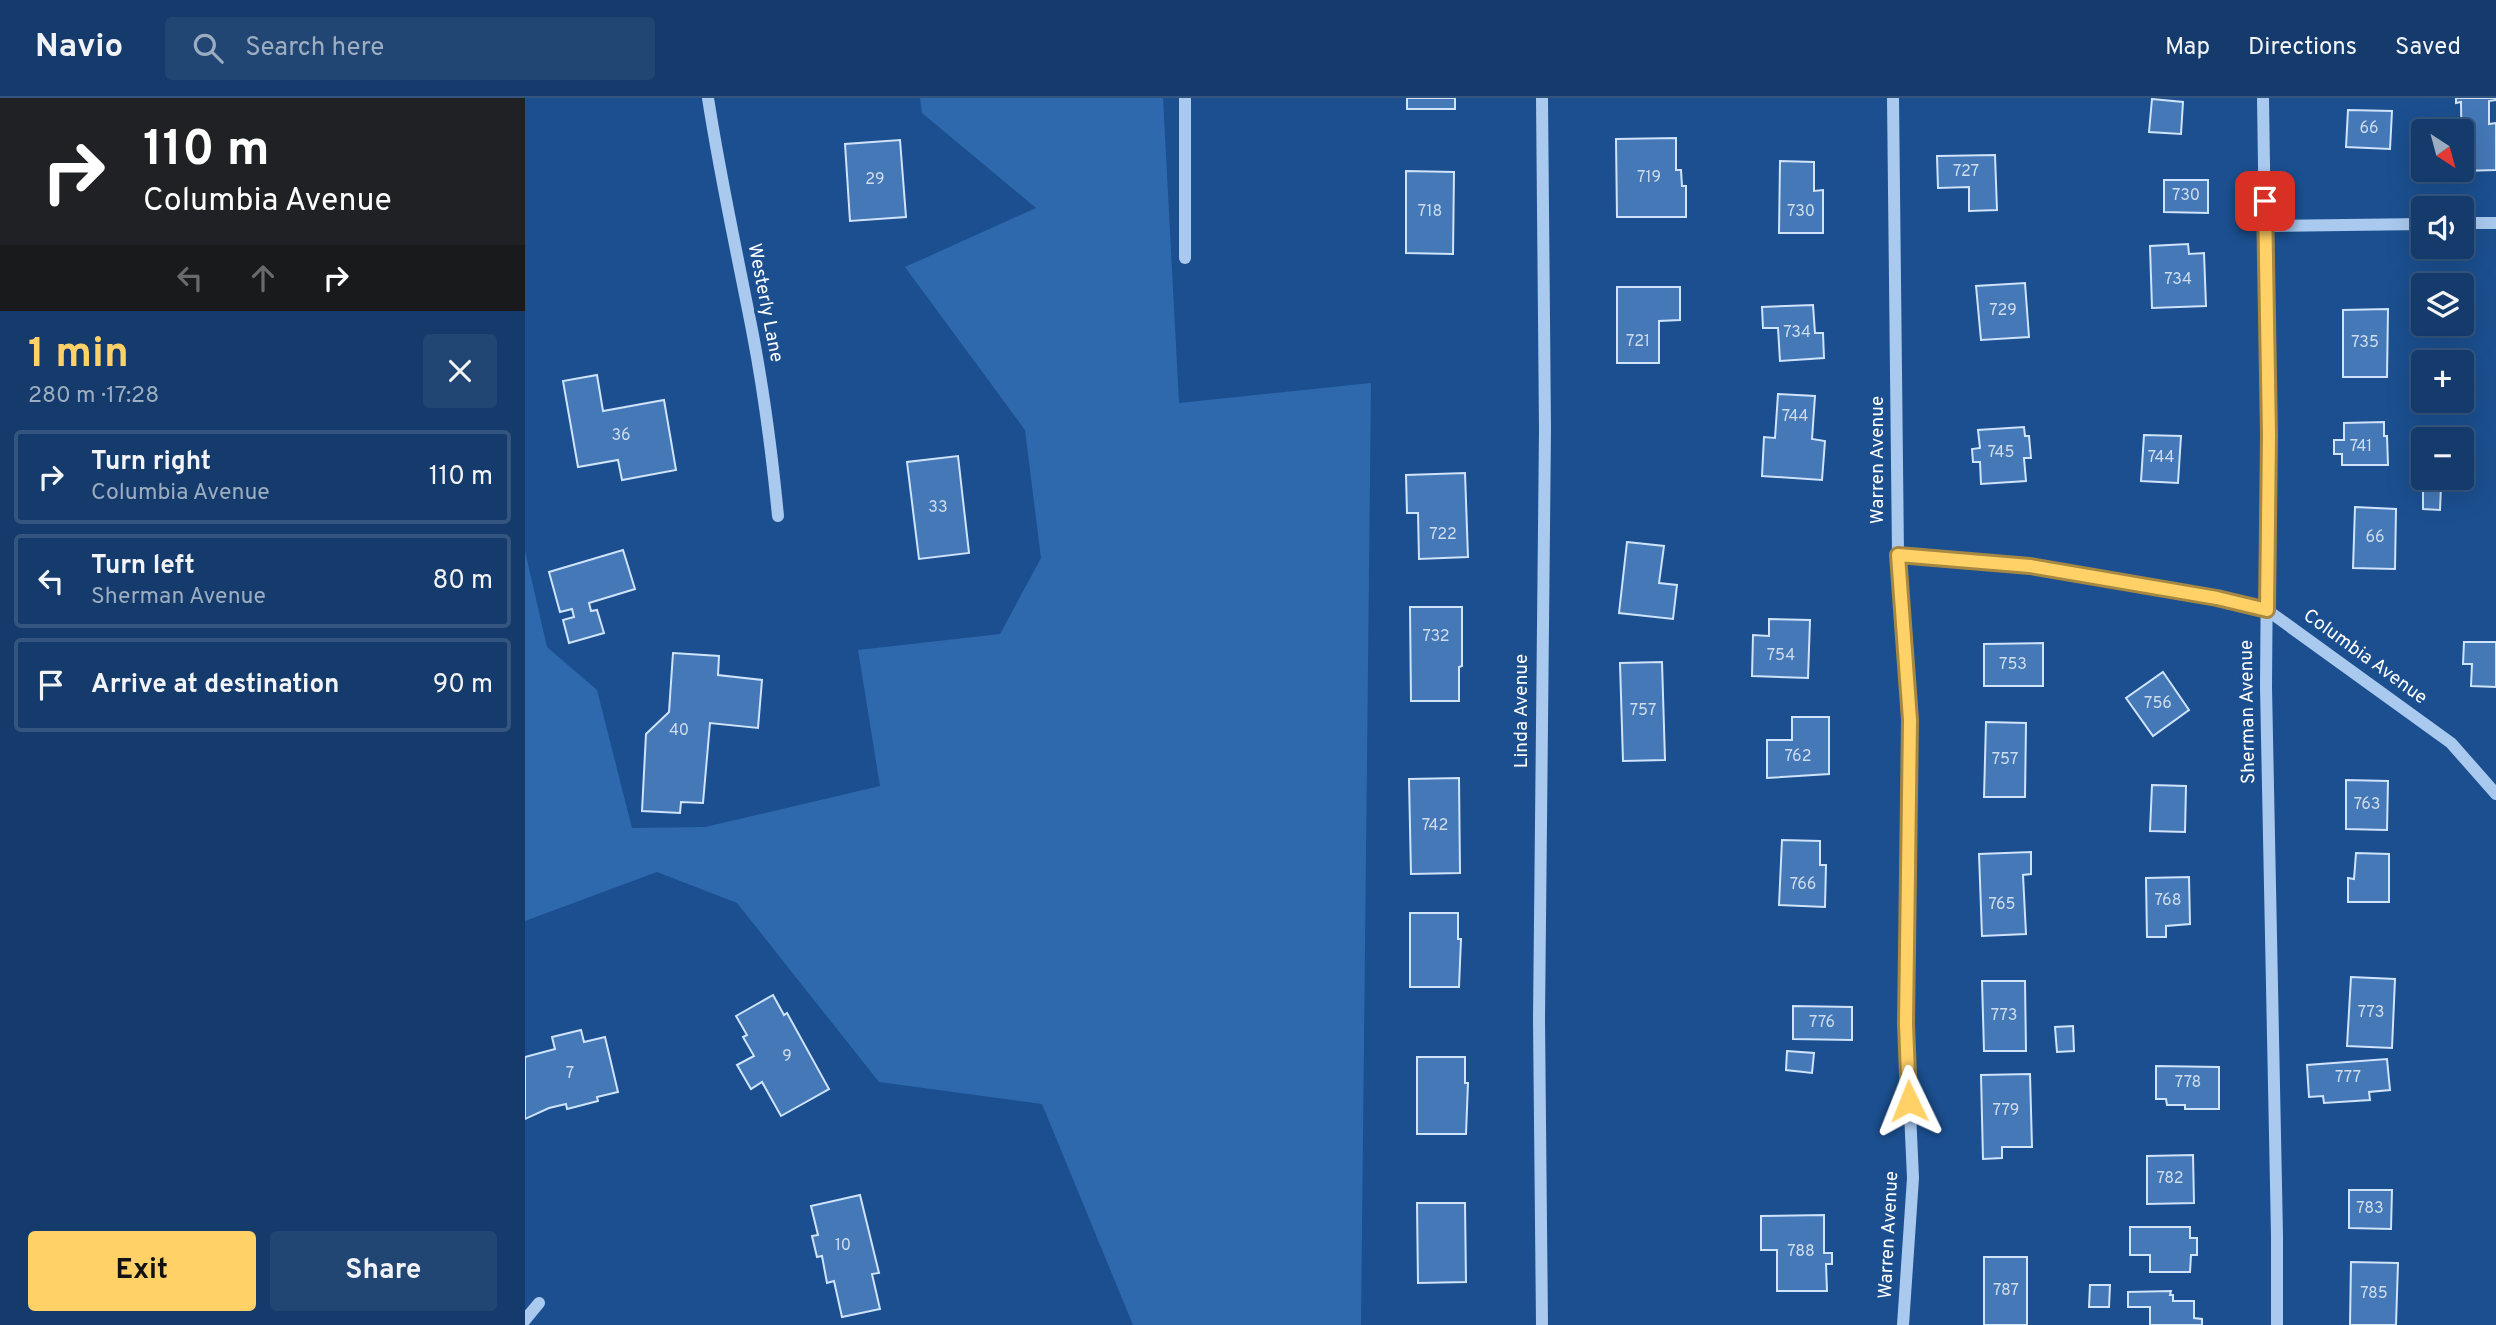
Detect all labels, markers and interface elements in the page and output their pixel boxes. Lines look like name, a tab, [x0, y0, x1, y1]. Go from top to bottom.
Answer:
search box	[165, 17, 655, 80]
text: Navio	[35, 27, 123, 69]
icon: search	[189, 29, 227, 67]
text: Search here	[245, 32, 384, 65]
text: Map	[2165, 33, 2210, 63]
text: Directions	[2248, 33, 2357, 63]
text: Saved	[2395, 33, 2461, 63]
house number: 66	[2359, 119, 2379, 139]
north arrow	[2411, 119, 2475, 182]
map controls	[2411, 119, 2474, 490]
text: 110 m	[143, 121, 270, 183]
icon: right	[28, 126, 119, 217]
house number: 727	[1953, 162, 1979, 182]
house number: 719	[1637, 168, 1661, 188]
house number: 29	[865, 170, 885, 190]
pin	[2235, 171, 2295, 231]
text: Columbia Avenue	[143, 182, 392, 222]
icon: arrive	[2246, 182, 2284, 220]
house number: 730	[2172, 186, 2200, 206]
button: sound	[2411, 196, 2474, 259]
house number: 718	[1418, 202, 1442, 222]
house number: 730	[1787, 202, 1815, 222]
street label: Westerly Lane	[742, 242, 788, 364]
icon: left	[171, 259, 209, 297]
icon: ahead	[244, 259, 282, 297]
icon: right	[317, 259, 355, 297]
house number: 734	[2164, 270, 2192, 290]
button: layers	[2411, 273, 2474, 336]
house number: 729	[1989, 301, 2017, 321]
house number: 734	[1783, 323, 1811, 343]
text: 1 min	[28, 329, 129, 382]
house number: 721	[1626, 332, 1650, 352]
house number: 735	[2351, 333, 2379, 353]
button: close	[423, 334, 497, 408]
button: +	[2411, 350, 2474, 413]
text: 280 m · 17:28	[28, 382, 159, 411]
street label: Warren Avenue	[1866, 396, 1890, 524]
house number: 744	[1782, 407, 1808, 427]
house number: 36	[611, 426, 631, 446]
button: −	[2411, 427, 2474, 490]
house number: 741	[2350, 437, 2372, 457]
house number: 745	[1988, 443, 2014, 463]
text: Turn right	[91, 446, 211, 479]
house number: 744	[2148, 448, 2174, 468]
icon: right	[32, 458, 70, 496]
text: 110 m	[429, 461, 493, 494]
text: Columbia Avenue	[91, 479, 270, 508]
house number: 33	[928, 498, 948, 518]
house number: 722	[1429, 525, 1457, 545]
house number: 66	[2365, 528, 2385, 548]
text: Turn left	[91, 550, 195, 583]
icon: left	[32, 562, 70, 600]
text: 80 m	[433, 565, 493, 598]
text: Sherman Avenue	[91, 583, 266, 612]
street label: Columbia Avenue	[2298, 604, 2432, 710]
house number: 732	[1422, 627, 1450, 647]
street label: Sherman Avenue	[2235, 640, 2261, 784]
house number: 754	[1767, 646, 1795, 666]
street label: Linda Avenue	[1510, 654, 1534, 768]
house number: 753	[1999, 655, 2027, 675]
icon: arrive	[32, 666, 70, 704]
text: Arrive at destination	[91, 669, 339, 702]
text: 90 m	[433, 669, 493, 702]
house number: 756	[2144, 694, 2172, 714]
house number: 757	[1630, 701, 1656, 721]
house number: 40	[669, 721, 689, 741]
house number: 762	[1785, 747, 1811, 767]
house number: 757	[1992, 750, 2018, 770]
house number: 763	[2354, 795, 2380, 815]
house number: 742	[1422, 816, 1448, 836]
house number: 766	[1790, 875, 1816, 895]
house number: 768	[2155, 891, 2181, 911]
house number: 765	[1988, 895, 2016, 915]
house number: 773	[2358, 1003, 2384, 1023]
house number: 773	[1991, 1006, 2017, 1026]
house number: 776	[1809, 1013, 1835, 1033]
house number: 9	[782, 1047, 792, 1067]
house number: 7	[566, 1064, 574, 1084]
position arrow	[1872, 1064, 1946, 1138]
house number: 777	[2335, 1068, 2361, 1088]
house number: 778	[2175, 1073, 2201, 1093]
house number: 779	[1993, 1101, 2019, 1121]
house number: 782	[2156, 1169, 2184, 1189]
street label: Warren Avenue	[1874, 1170, 1904, 1300]
house number: 783	[2356, 1199, 2384, 1219]
button: Exit	[28, 1231, 256, 1311]
button: Share	[270, 1231, 497, 1311]
house number: 10	[835, 1236, 851, 1256]
house number: 788	[1787, 1242, 1815, 1262]
house number: 787	[1993, 1281, 2019, 1301]
house number: 785	[2360, 1284, 2388, 1304]

